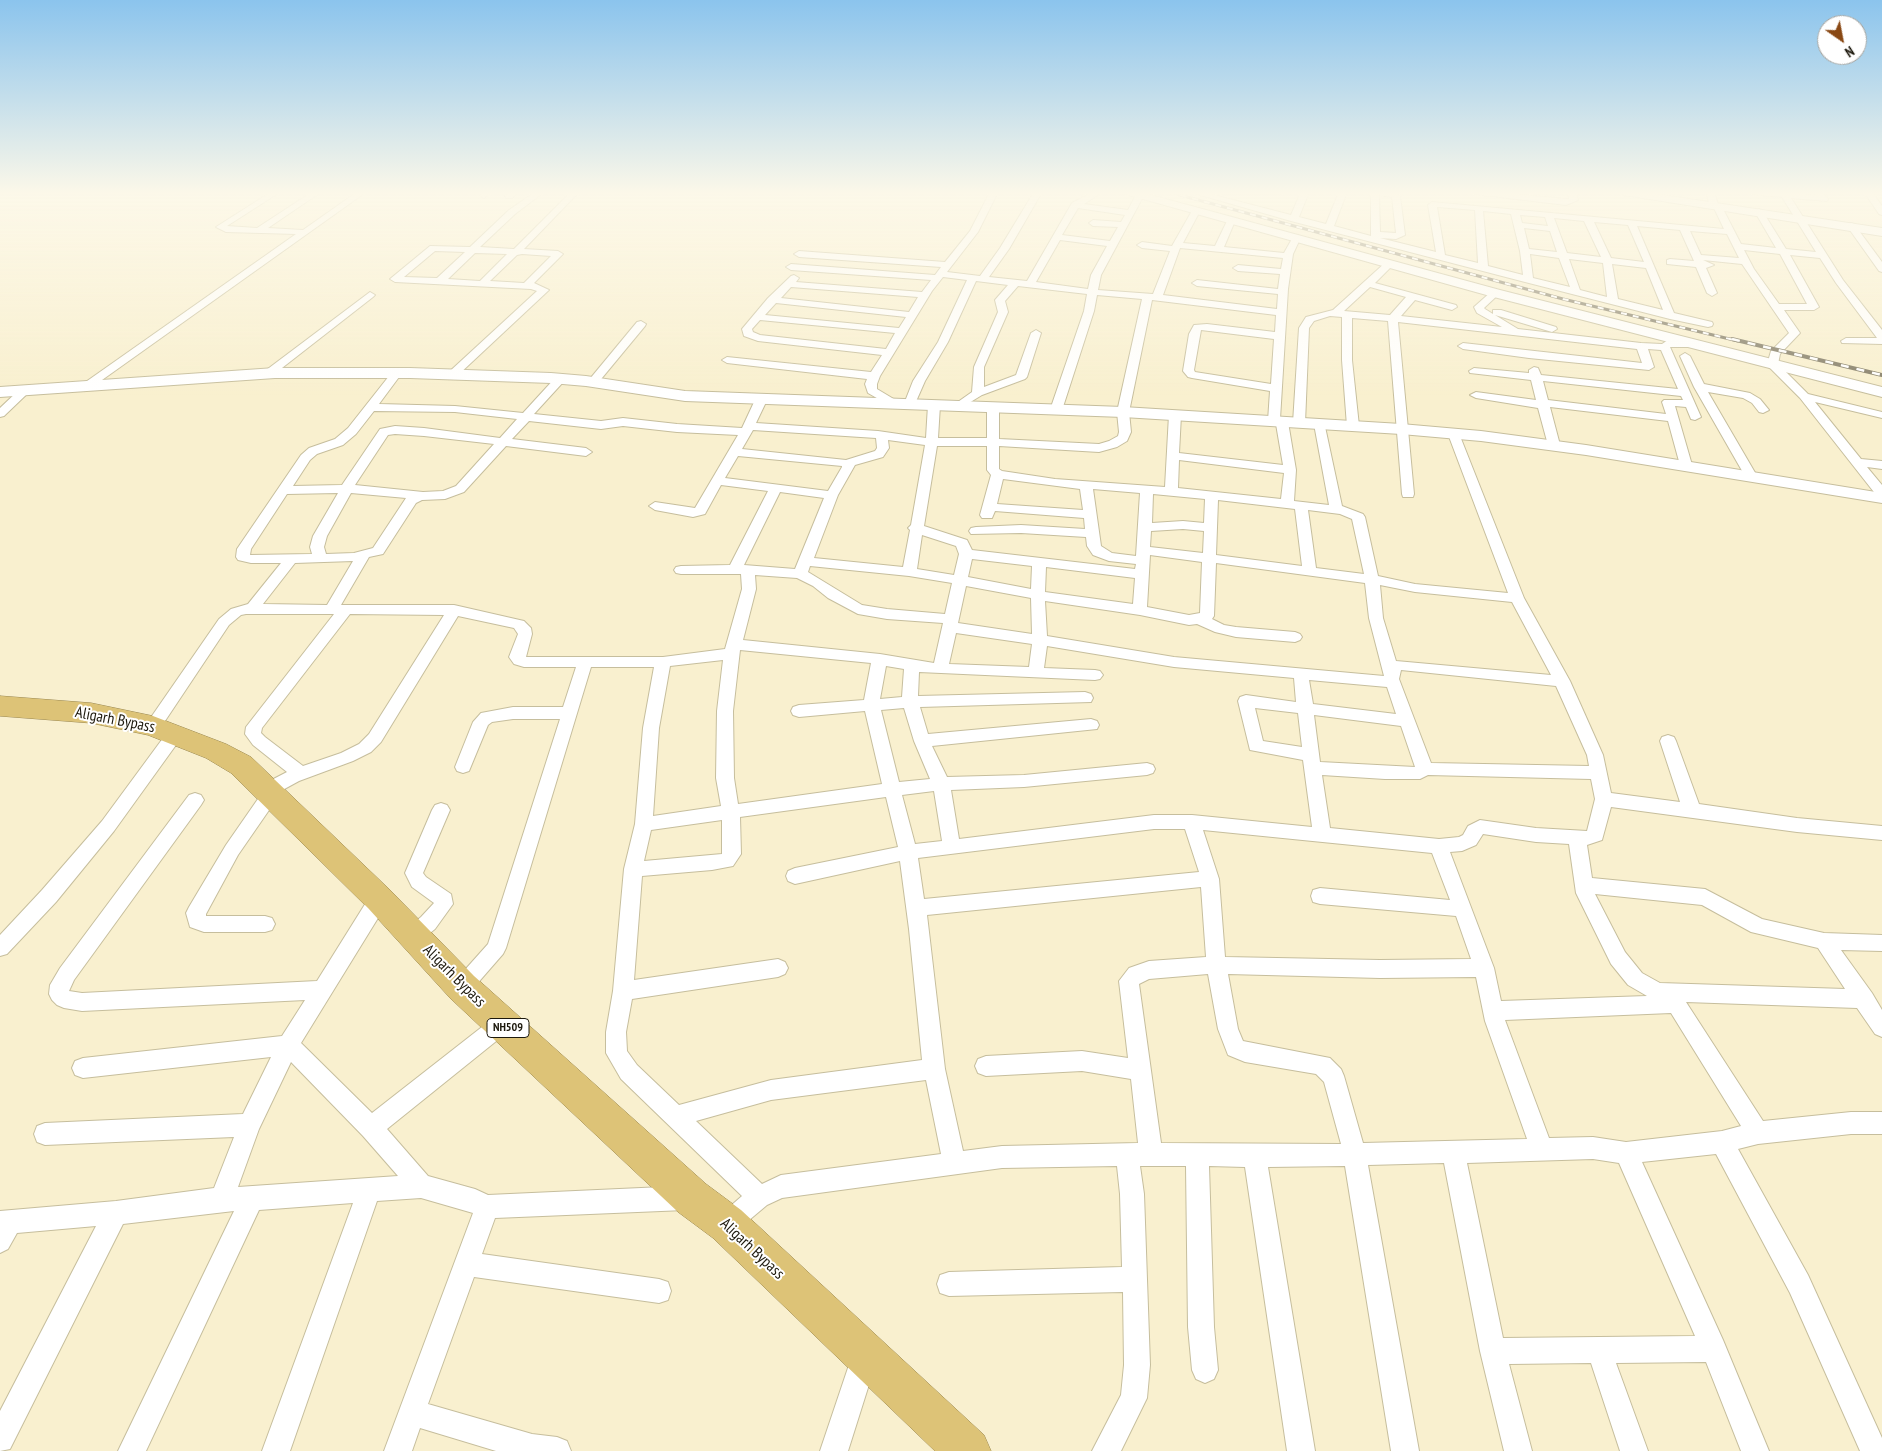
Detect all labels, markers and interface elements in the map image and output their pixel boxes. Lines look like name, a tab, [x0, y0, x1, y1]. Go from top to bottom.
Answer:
north arrow	[1817, 15, 1867, 65]
text: N	[1842, 42, 1858, 61]
street label: Aligarh Bypass	[74, 703, 156, 737]
street label: Aligarh Bypass	[419, 941, 489, 1011]
road number: NH509	[487, 1018, 529, 1038]
street label: Aligarh Bypass	[716, 1214, 788, 1284]

